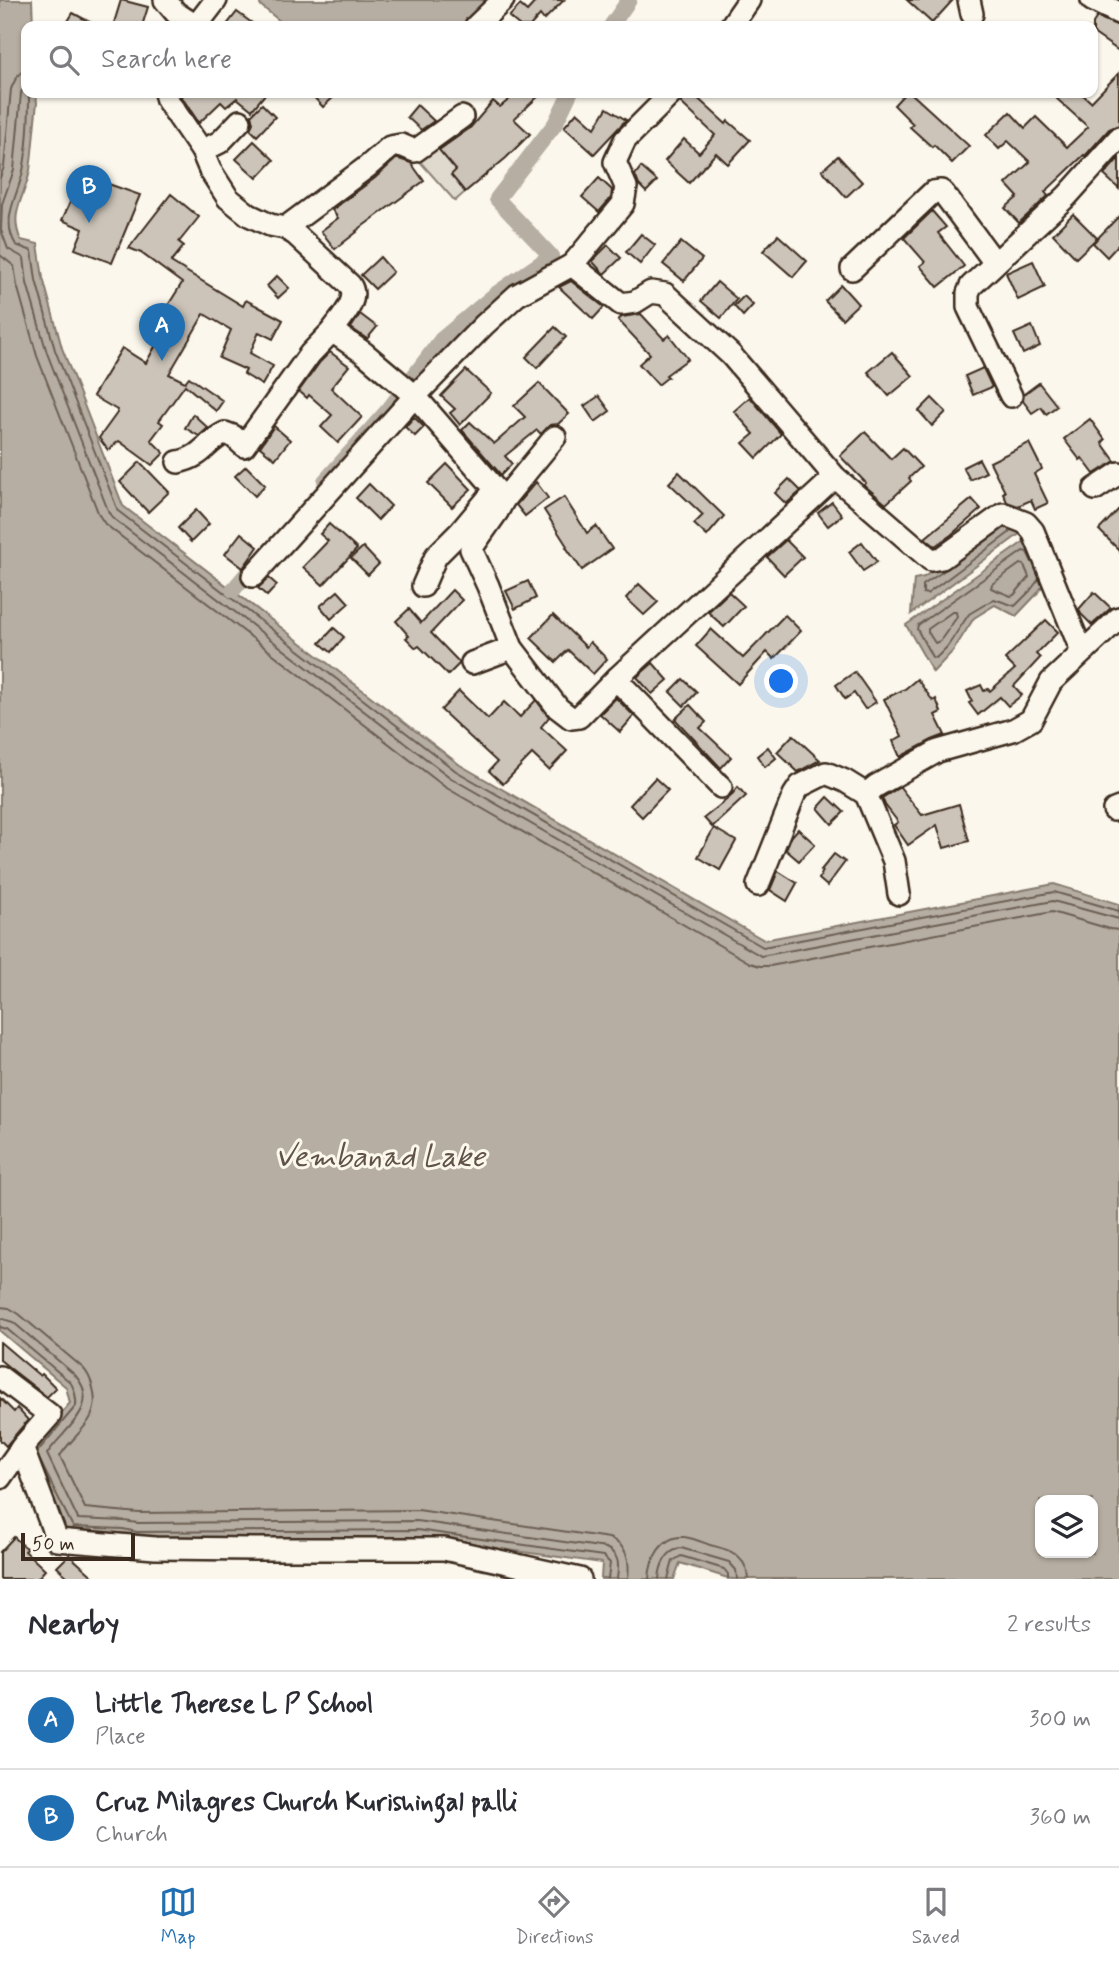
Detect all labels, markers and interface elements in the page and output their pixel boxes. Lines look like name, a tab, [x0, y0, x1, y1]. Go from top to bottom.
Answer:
search box	[21, 21, 1098, 98]
icon: search	[45, 41, 83, 79]
text: Search here	[101, 43, 232, 77]
pin: B	[66, 165, 112, 223]
pin: A	[139, 303, 185, 361]
your location	[764, 664, 798, 698]
water label: Vembanad Lake	[275, 1138, 486, 1177]
map controls	[1035, 1495, 1098, 1558]
button: layers	[1035, 1495, 1098, 1558]
scale bar	[21, 1530, 135, 1562]
text: 50 m	[32, 1532, 75, 1557]
text: Nearby	[28, 1605, 119, 1644]
text: 2 results	[1007, 1610, 1091, 1640]
text: Little Therese L P School	[95, 1688, 373, 1722]
text: A	[43, 1705, 59, 1735]
text: 300 m	[1029, 1705, 1091, 1735]
text: Place	[95, 1722, 146, 1752]
text: Cruz Milagres Church Kurishingal palli	[95, 1786, 517, 1820]
text: B	[44, 1803, 58, 1833]
text: 360 m	[1030, 1803, 1091, 1833]
text: Church	[95, 1820, 168, 1850]
tab: Map	[159, 1883, 197, 1950]
tab: Directions	[515, 1883, 594, 1950]
tab: Saved	[912, 1883, 960, 1950]

